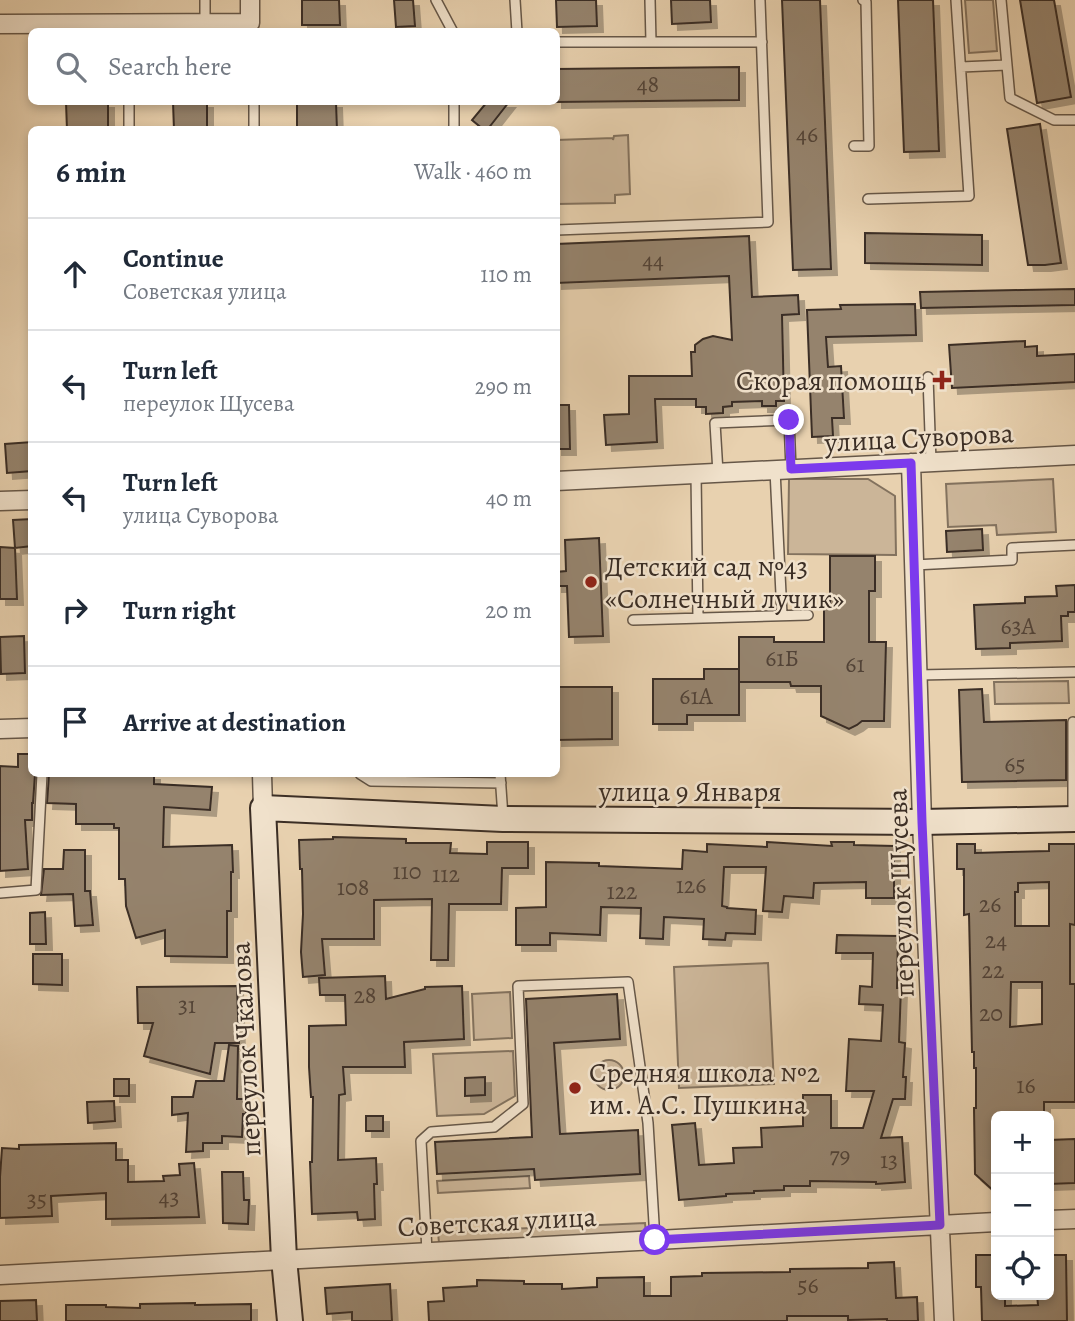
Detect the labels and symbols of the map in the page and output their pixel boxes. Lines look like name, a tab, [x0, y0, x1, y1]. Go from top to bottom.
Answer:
house number: 48	[637, 68, 659, 100]
house number: 46	[796, 118, 818, 150]
house number: 44	[642, 244, 664, 276]
place label: Скорая помощь	[736, 362, 926, 400]
marker: Скорая помощь	[932, 370, 952, 390]
route end	[773, 404, 804, 435]
street label: улица Суворова	[822, 414, 1015, 462]
place label: Детский сад №43 «Солнечный лучик»	[605, 548, 844, 618]
marker: Детский сад №43 «Солнечный лучик»	[583, 574, 599, 590]
house number: 63А	[1000, 610, 1037, 642]
house number: 61Б	[765, 642, 799, 674]
house number: 61	[845, 648, 865, 680]
house number: 61А	[679, 680, 714, 712]
house number: 65	[1004, 748, 1026, 780]
street label: улица 9 Января	[598, 773, 781, 811]
street label: переулок Щусева	[878, 788, 924, 998]
house number: 110	[392, 855, 422, 887]
house number: 112	[432, 858, 460, 890]
house number: 126	[676, 869, 706, 901]
house number: 108	[337, 871, 369, 903]
house number: 122	[606, 875, 638, 907]
house number: 26	[979, 888, 1001, 920]
house number: 24	[985, 924, 1007, 956]
street label: переулок Чкалова	[221, 941, 271, 1157]
house number: 22	[982, 954, 1004, 986]
house number: 28	[353, 979, 377, 1011]
house number: 31	[178, 989, 196, 1021]
house number: 20	[979, 997, 1003, 1029]
place label: Средняя школа №2 им. А.С. Пушкина	[589, 1054, 820, 1124]
house number: 16	[1016, 1069, 1036, 1101]
marker: Средняя школа №2 им. А.С. Пушкина	[567, 1080, 583, 1096]
house number: 79	[830, 1139, 851, 1171]
house number: 13	[880, 1144, 898, 1176]
house number: 43	[159, 1181, 179, 1213]
house number: 35	[27, 1183, 47, 1215]
street label: Советская улица	[397, 1198, 598, 1246]
route start	[639, 1224, 670, 1255]
house number: 56	[797, 1269, 819, 1301]

